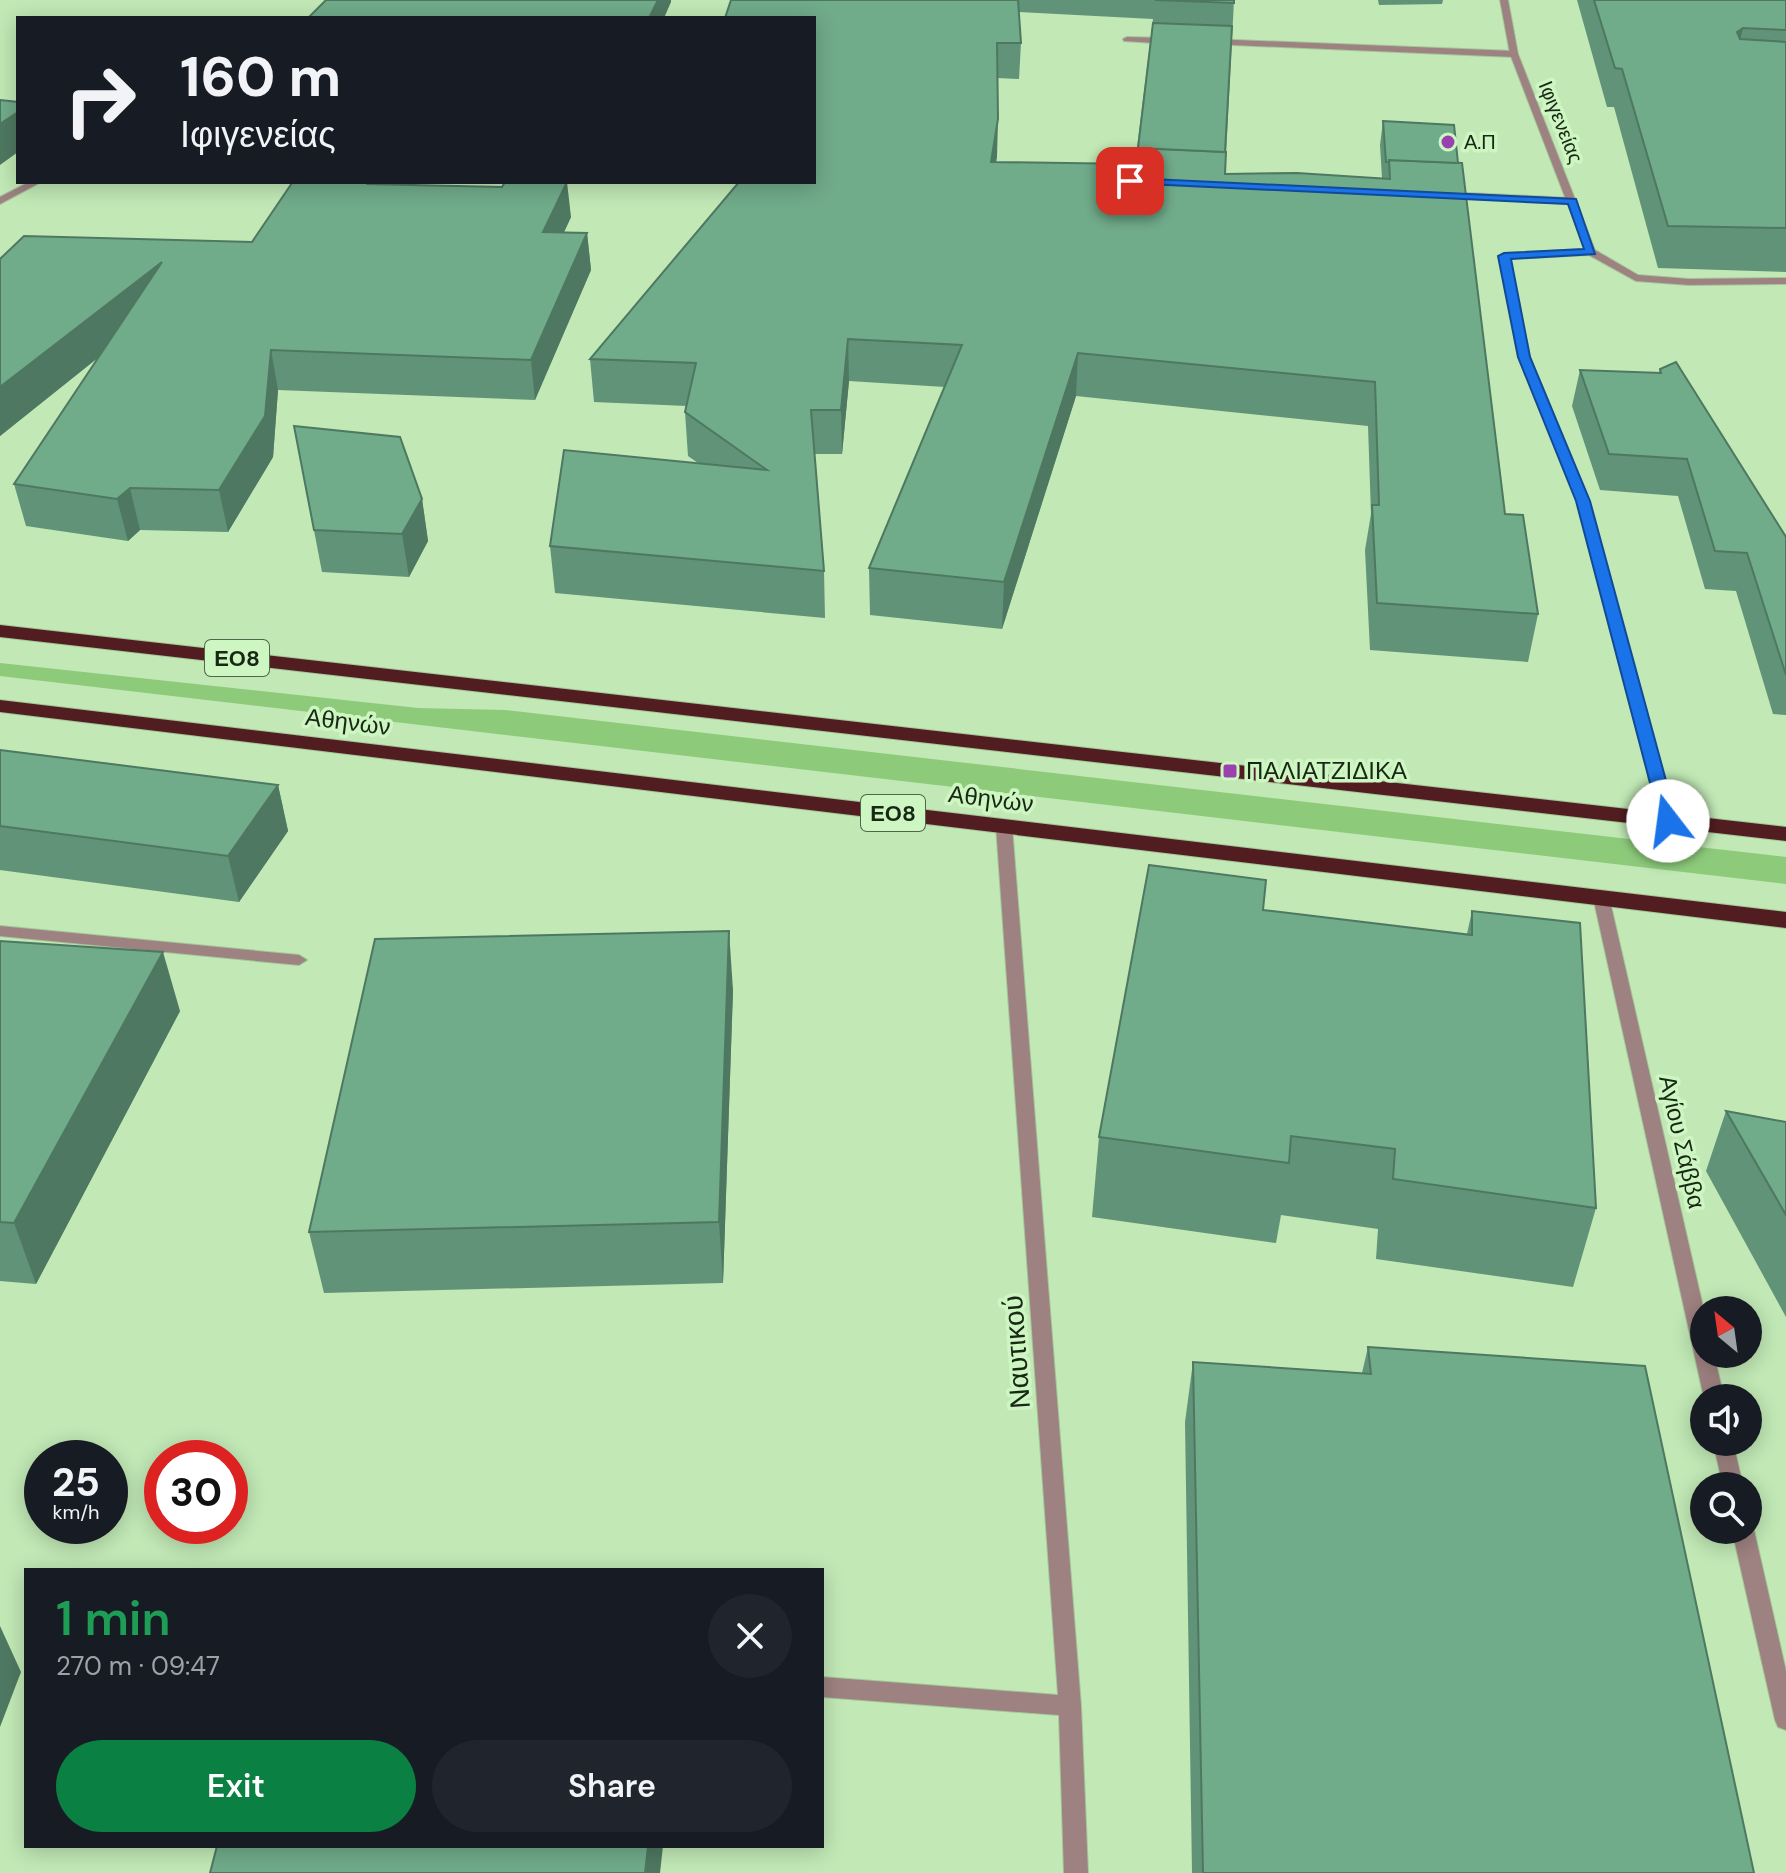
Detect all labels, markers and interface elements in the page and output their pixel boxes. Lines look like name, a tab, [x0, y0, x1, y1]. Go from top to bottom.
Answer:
text: 160 m	[180, 40, 341, 113]
icon: right	[48, 48, 152, 152]
street label: Ιφιγενείας	[1533, 77, 1589, 167]
text: Ιφιγενείας	[180, 111, 336, 158]
place label: Α.Π	[1464, 129, 1496, 155]
marker: Α.Π	[1439, 133, 1457, 151]
pin	[1096, 147, 1164, 215]
icon: arrive	[1108, 159, 1152, 203]
road number: ΕΟ8	[205, 640, 269, 676]
street label: Αθηνών	[304, 701, 392, 742]
place label: ΠΑΛΙΑΤΖΙΔΙΚΑ	[1246, 755, 1407, 786]
marker: ΠΑΛΙΑΤΖΙΔΙΚΑ	[1221, 762, 1239, 780]
street label: Αθηνών	[947, 778, 1035, 819]
position arrow	[1626, 779, 1710, 863]
road number: ΕΟ8	[861, 795, 925, 831]
street label: Αγίου Σάββα	[1652, 1072, 1713, 1212]
street label: Ναυτικού	[994, 1294, 1039, 1410]
north arrow	[1690, 1296, 1762, 1368]
map controls	[1690, 1296, 1762, 1544]
button: sound	[1690, 1384, 1762, 1456]
speed limit sign: 30	[144, 1440, 248, 1544]
text: 25	[52, 1456, 100, 1508]
button: search	[1690, 1472, 1762, 1544]
text: km/h	[52, 1499, 100, 1525]
text: 1 min	[56, 1587, 171, 1650]
button: close	[708, 1594, 792, 1678]
text: 270 m · 09:47	[56, 1649, 220, 1683]
button: Exit	[56, 1740, 416, 1832]
button: Share	[432, 1740, 792, 1832]

